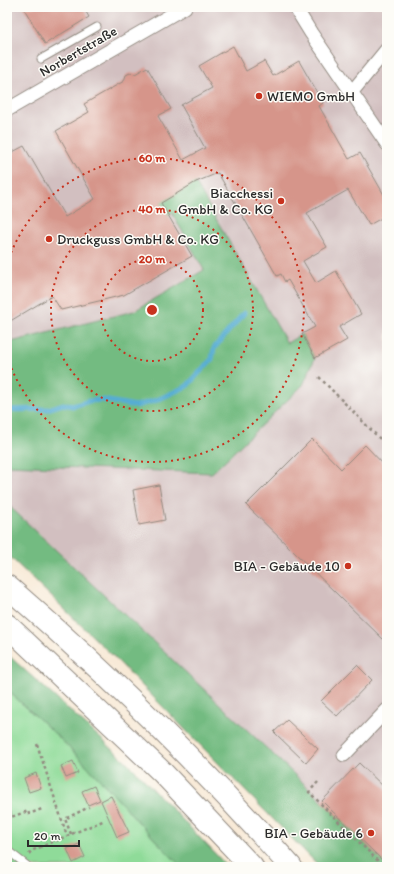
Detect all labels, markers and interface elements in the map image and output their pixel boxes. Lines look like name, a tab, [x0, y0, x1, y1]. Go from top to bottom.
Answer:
street label: Norbertstraße	[37, 22, 120, 80]
place label: WIEMO GmbH	[267, 88, 355, 105]
marker: WIEMO GmbH	[254, 91, 264, 101]
text: 60 m	[139, 151, 166, 165]
place label: Biacchessi GmbH & Co. KG	[178, 185, 273, 218]
marker: Biacchessi GmbH & Co. KG	[276, 196, 286, 206]
text: 40 m	[138, 202, 167, 216]
place label: Druckguss GmbH & Co. KG	[57, 231, 219, 248]
marker: Druckguss GmbH & Co. KG	[44, 234, 54, 244]
text: 20 m	[139, 252, 166, 266]
centre of rings	[145, 303, 159, 317]
place label: BIA - Gebäude 10	[234, 558, 340, 575]
marker: BIA - Gebäude 10	[343, 561, 353, 571]
scale bar	[28, 822, 79, 848]
place label: BIA - Gebäude 6	[265, 825, 363, 842]
marker: BIA - Gebäude 6	[366, 828, 376, 838]
text: 20 m	[34, 829, 61, 843]

